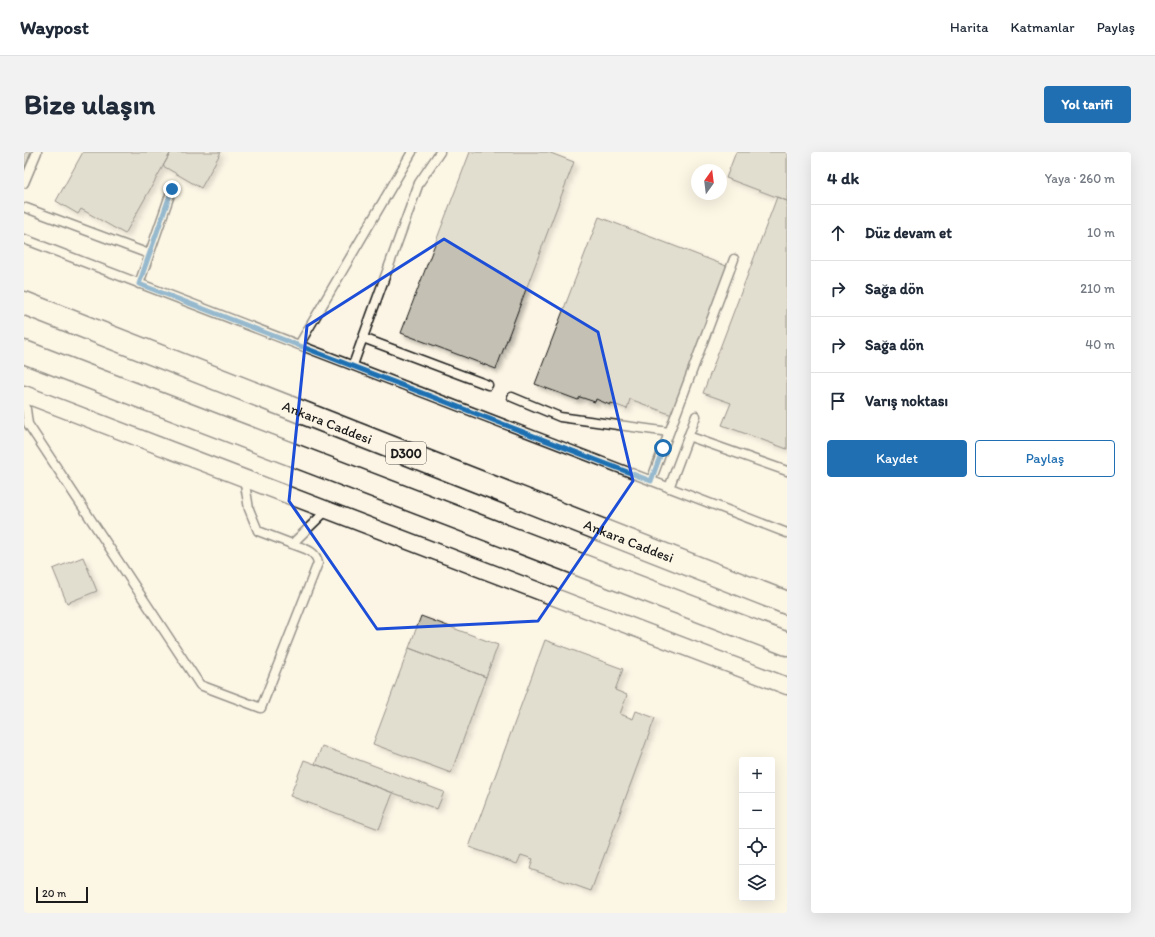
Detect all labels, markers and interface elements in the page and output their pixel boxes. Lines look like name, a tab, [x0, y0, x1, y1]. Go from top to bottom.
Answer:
text: Waypost	[20, 16, 89, 39]
text: Harita	[950, 19, 989, 36]
text: Katmanlar	[1011, 19, 1075, 36]
text: Paylaş	[1097, 19, 1135, 36]
button: Yol tarifi	[1044, 86, 1131, 123]
text: Bize ulaşın	[24, 87, 155, 121]
north arrow	[691, 164, 727, 200]
text: 4 dk	[827, 168, 859, 188]
text: Yaya · 260 m	[1045, 171, 1115, 186]
route end	[163, 180, 181, 198]
icon: ahead	[827, 222, 849, 244]
text: Düz devam et	[865, 224, 952, 242]
text: 10 m	[1087, 225, 1115, 240]
icon: right	[827, 278, 849, 300]
text: Sağa dön	[865, 280, 924, 298]
text: 210 m	[1080, 281, 1115, 296]
icon: right	[827, 334, 849, 356]
text: Sağa dön	[865, 336, 924, 354]
text: 40 m	[1085, 337, 1115, 352]
icon: arrive	[827, 390, 849, 412]
text: Varış noktası	[865, 392, 948, 410]
street label: Ankara Caddesi	[280, 397, 375, 448]
route start	[654, 439, 672, 457]
button: Kaydet	[827, 440, 967, 477]
button: Paylaş	[975, 440, 1115, 477]
road number: D300	[386, 442, 426, 464]
street label: Ankara Caddesi	[582, 516, 676, 566]
map controls	[739, 757, 775, 901]
button: +	[739, 757, 775, 793]
button: −	[739, 793, 775, 829]
button: locate	[739, 829, 775, 865]
button: layers	[739, 865, 775, 901]
scale bar	[36, 885, 88, 904]
text: 20 m	[42, 887, 66, 900]

